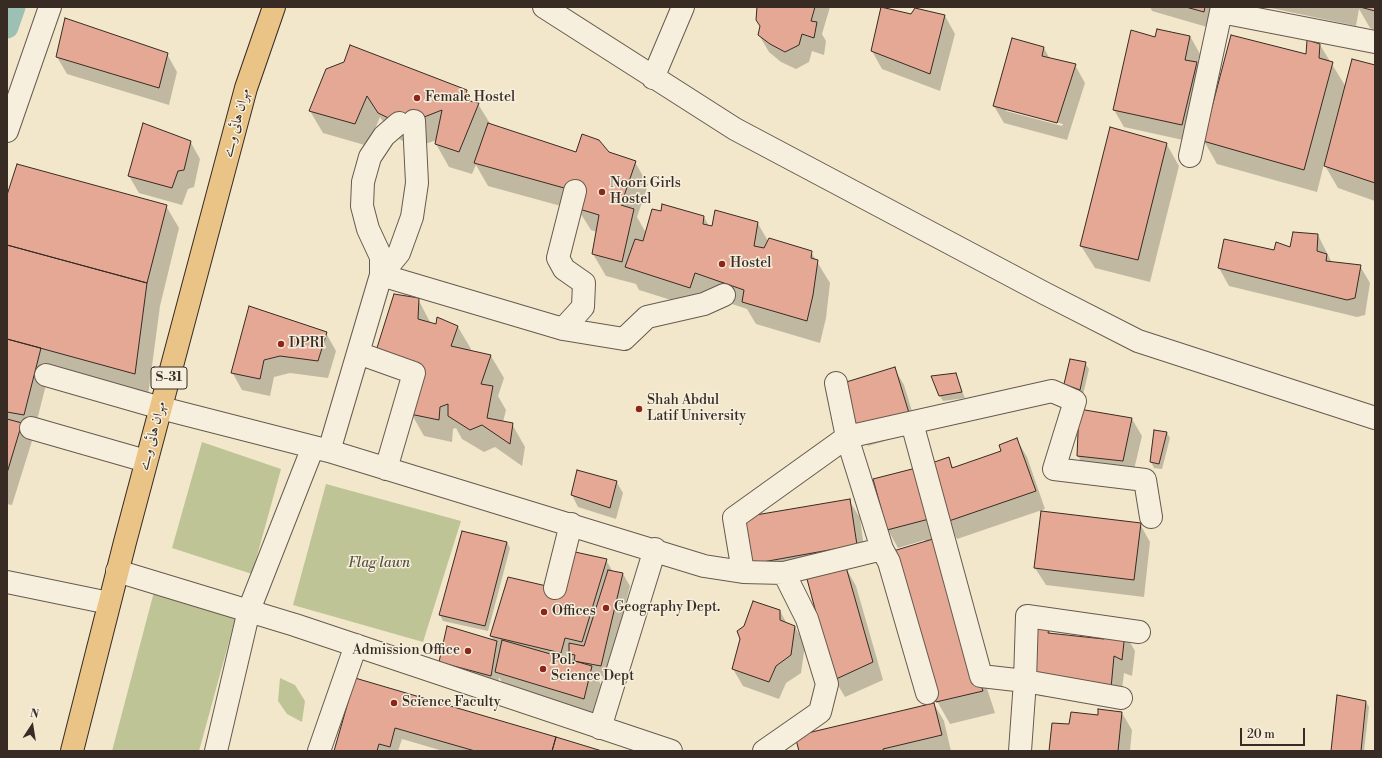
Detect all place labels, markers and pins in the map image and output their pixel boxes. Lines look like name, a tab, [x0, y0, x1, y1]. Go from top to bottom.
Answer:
place label: Female Hostel	[425, 90, 515, 106]
marker: Female Hostel	[412, 93, 422, 103]
place label: Noori Girls Hostel	[610, 176, 681, 208]
marker: Noori Girls Hostel	[597, 187, 607, 197]
place label: Hostel	[730, 256, 771, 272]
marker: Hostel	[717, 259, 727, 269]
place label: DPRI	[289, 336, 324, 352]
marker: DPRI	[276, 339, 286, 349]
place label: Shah Abdul Latif University	[647, 393, 746, 426]
marker: Shah Abdul Latif University	[634, 404, 644, 414]
place label: Geography Dept.	[614, 600, 720, 616]
marker: Geography Dept.	[601, 603, 611, 613]
place label: Offices	[552, 604, 596, 620]
marker: Offices	[539, 607, 549, 617]
place label: Admission Office	[352, 643, 460, 659]
marker: Admission Office	[463, 646, 473, 656]
place label: Pol. Science Dept	[551, 653, 634, 686]
marker: Pol. Science Dept	[538, 664, 548, 674]
place label: Science Faculty	[402, 695, 501, 711]
marker: Science Faculty	[389, 698, 399, 708]

